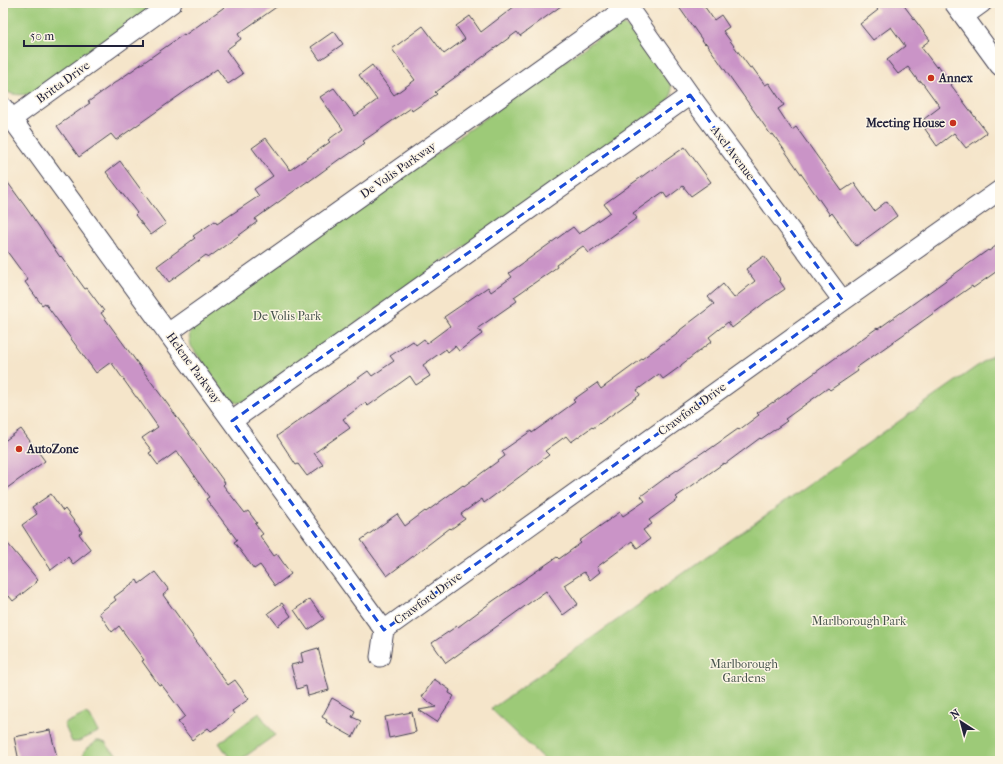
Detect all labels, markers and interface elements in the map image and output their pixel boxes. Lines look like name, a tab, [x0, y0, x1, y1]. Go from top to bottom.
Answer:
scale bar	[24, 22, 143, 48]
text: 50 m	[30, 29, 54, 43]
street label: Britta Drive	[34, 58, 92, 106]
place label: Annex	[938, 71, 974, 85]
marker: Annex	[926, 73, 936, 83]
place label: Meeting House	[865, 116, 945, 131]
marker: Meeting House	[948, 118, 958, 128]
street label: Axel Avenue	[707, 122, 758, 183]
street label: De Volis Parkway	[358, 138, 439, 201]
park label: De Volis Park	[253, 309, 322, 323]
street label: Helene Parkway	[164, 330, 225, 407]
street label: Crawford Drive	[655, 380, 729, 438]
place label: AutoZone	[26, 442, 79, 456]
marker: AutoZone	[14, 444, 24, 454]
street label: Crawford Drive	[391, 569, 465, 627]
park label: Marlborough Park	[812, 614, 907, 628]
park label: Marlborough Gardens	[710, 657, 778, 685]
north arrow	[941, 702, 981, 742]
text: N	[948, 706, 963, 722]

